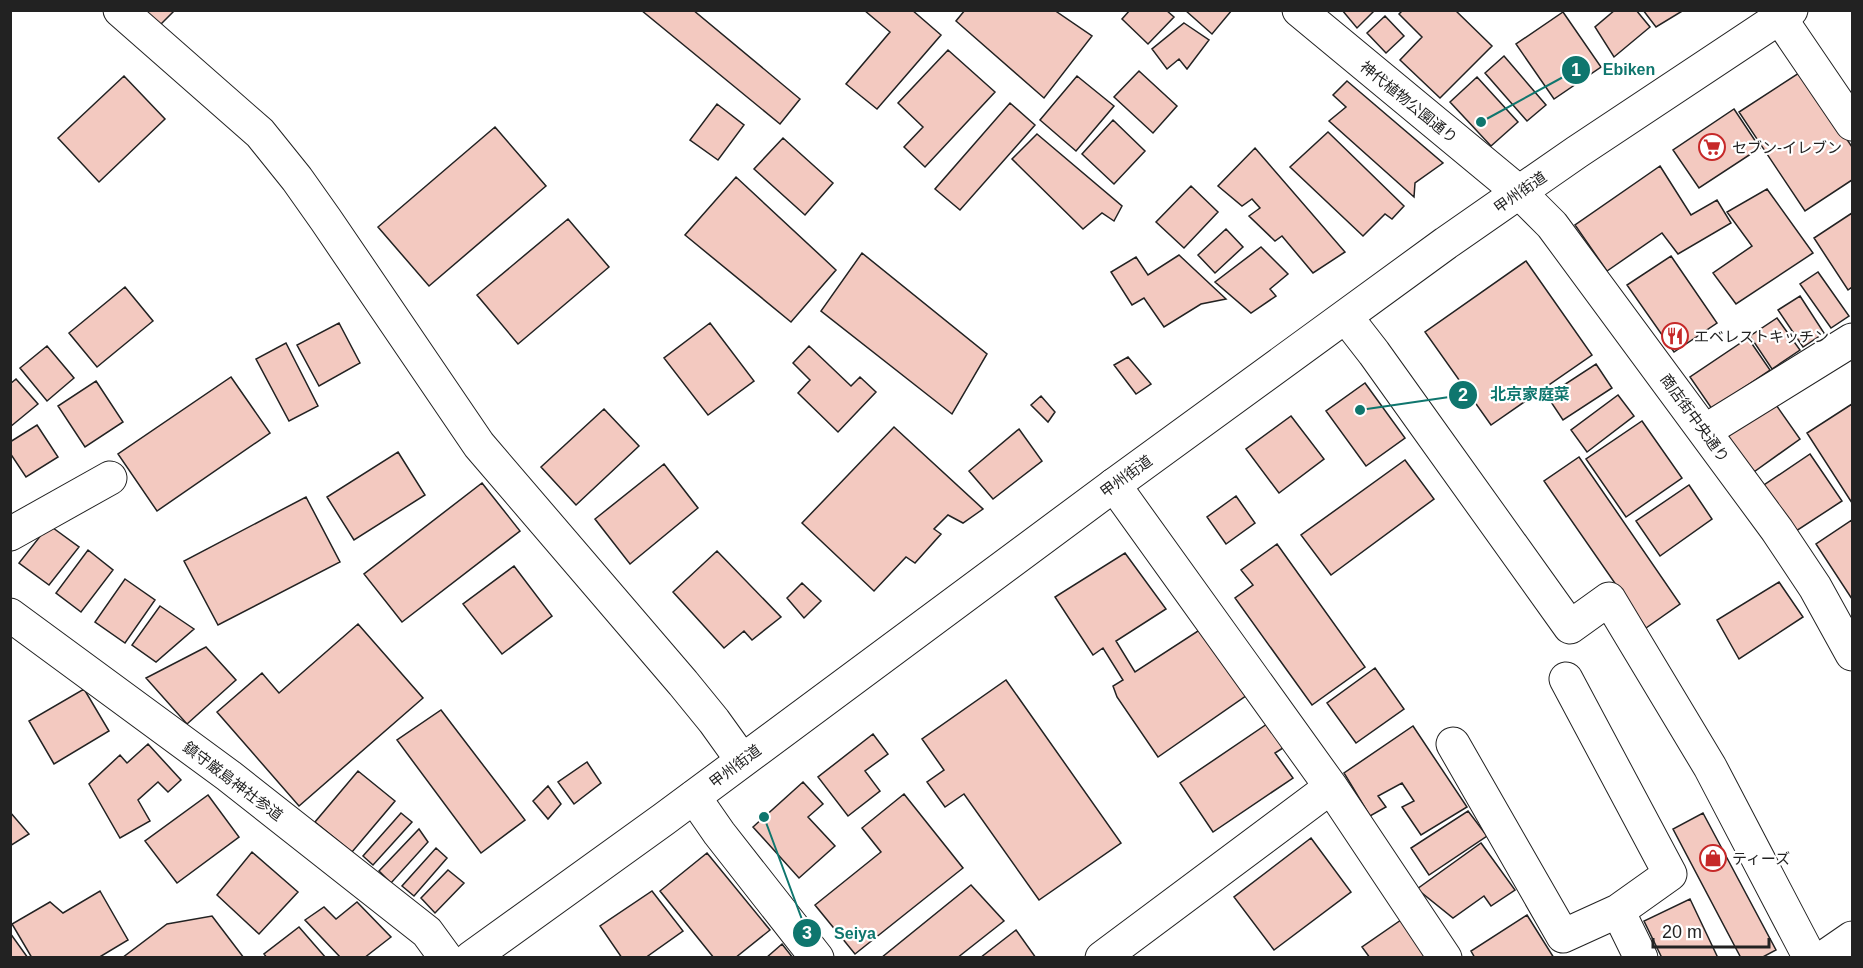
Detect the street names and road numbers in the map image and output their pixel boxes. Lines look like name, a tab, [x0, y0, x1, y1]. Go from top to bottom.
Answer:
street label: 神代植物公園通り	[1357, 58, 1461, 146]
street label: 甲州街道	[1491, 168, 1549, 216]
street label: 商店街中央通り	[1657, 371, 1733, 465]
street label: 甲州街道	[1097, 451, 1155, 501]
street label: 鎮守厳島神社参道	[180, 738, 286, 824]
street label: 甲州街道	[706, 741, 764, 791]

